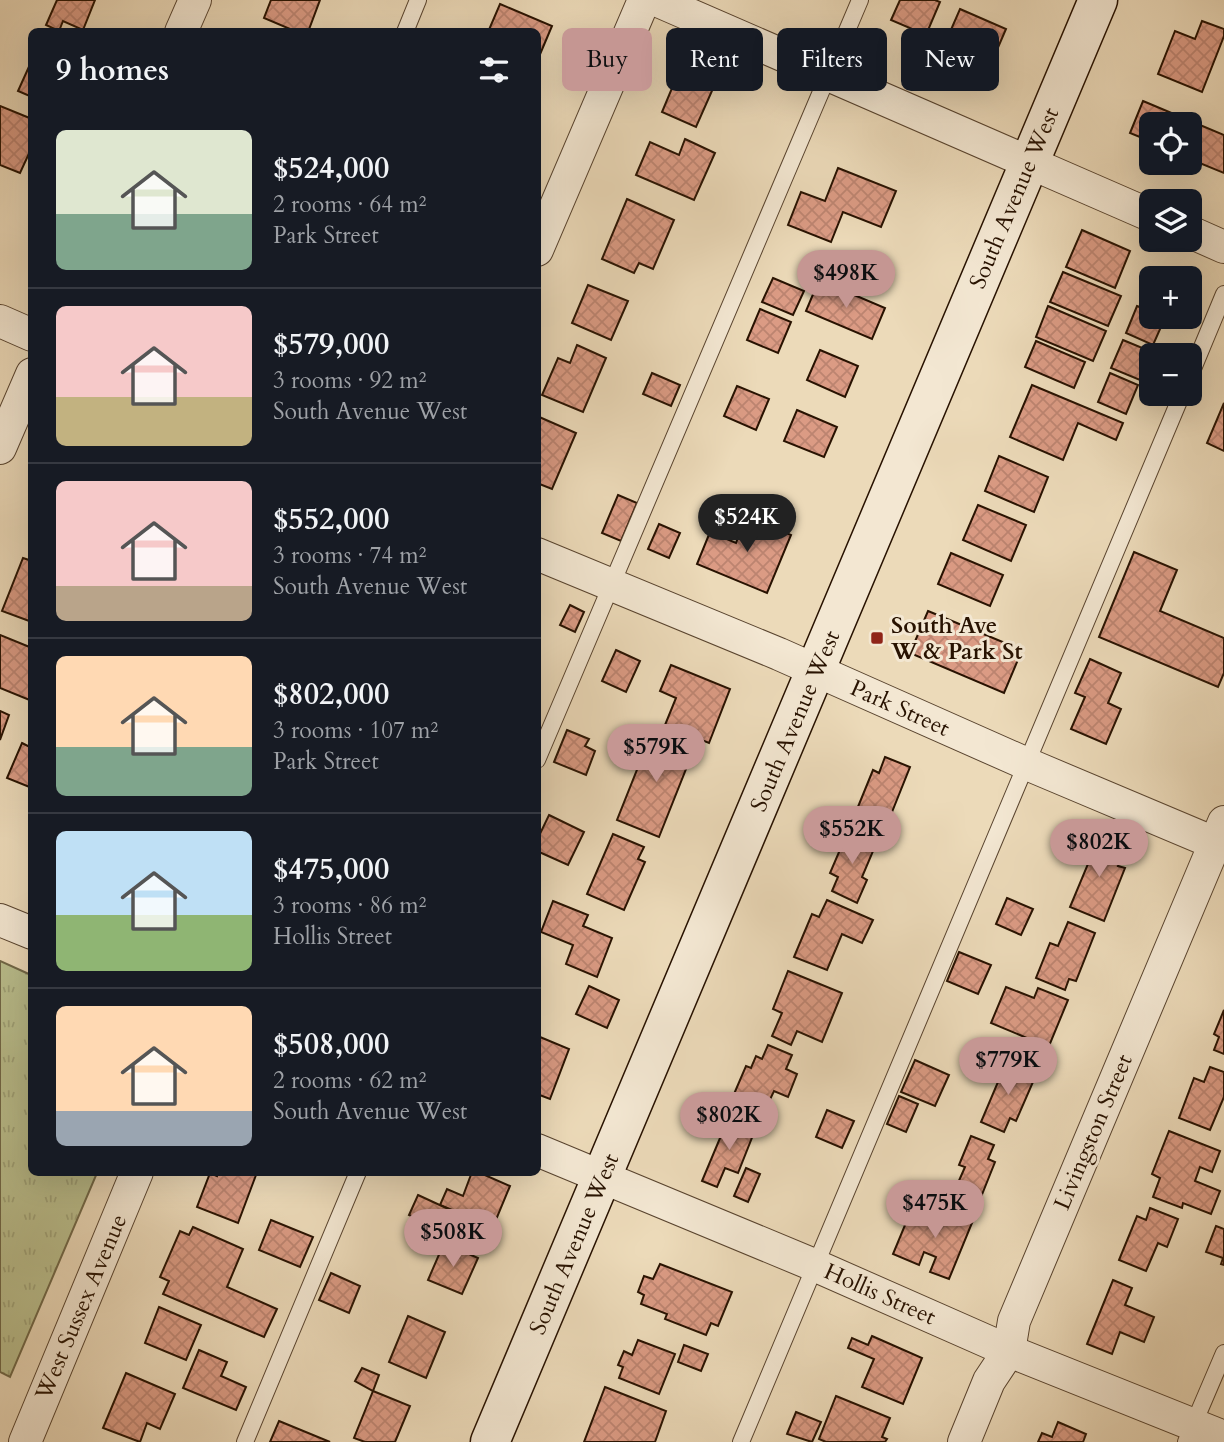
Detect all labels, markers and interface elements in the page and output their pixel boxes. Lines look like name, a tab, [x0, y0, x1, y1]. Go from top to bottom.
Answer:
chip: Buy	[562, 28, 652, 91]
chip: Rent	[666, 28, 763, 91]
chip: Filters	[777, 28, 887, 91]
chip: New	[901, 28, 999, 91]
text: 9 homes	[56, 50, 169, 91]
icon: filters	[475, 51, 513, 89]
street label: South Avenue West	[962, 103, 1066, 293]
map controls	[1139, 112, 1202, 406]
button: locate	[1139, 112, 1202, 175]
text: $524,000	[273, 148, 389, 189]
icon: home	[112, 158, 196, 242]
text: 2 rooms · 64 m²	[273, 189, 426, 220]
button: layers	[1139, 189, 1202, 252]
text: Park Street	[273, 220, 379, 251]
pin: $498K	[797, 250, 895, 310]
text: $498K	[813, 257, 879, 288]
button: +	[1139, 266, 1202, 329]
text: $579,000	[273, 324, 389, 365]
icon: home	[112, 334, 196, 418]
button: −	[1139, 343, 1202, 406]
text: 3 rooms · 92 m²	[273, 365, 426, 396]
text: South Avenue West	[273, 396, 467, 427]
pin: $524K	[698, 494, 796, 554]
text: $552,000	[273, 499, 389, 540]
text: $524K	[714, 501, 780, 532]
icon: home	[112, 509, 196, 593]
text: 3 rooms · 74 m²	[273, 540, 426, 571]
text: South Avenue West	[273, 571, 467, 602]
place label: South Ave W & Park St	[890, 610, 1023, 667]
street label: South Avenue West	[743, 626, 847, 816]
marker: South Ave W & Park St	[869, 630, 885, 646]
street label: Park Street	[845, 672, 955, 744]
text: $802,000	[273, 674, 389, 715]
icon: home	[112, 684, 196, 768]
text: 3 rooms · 107 m²	[273, 715, 438, 746]
pin: $579K	[607, 724, 705, 784]
text: $579K	[623, 731, 689, 762]
text: Park Street	[273, 746, 379, 777]
pin: $552K	[803, 806, 901, 866]
text: $552K	[819, 813, 885, 844]
pin: $802K	[1050, 820, 1148, 879]
text: $802K	[1066, 826, 1132, 857]
text: $475,000	[273, 849, 389, 890]
icon: home	[112, 859, 196, 943]
text: 3 rooms · 86 m²	[273, 890, 426, 921]
text: Hollis Street	[273, 921, 392, 952]
text: $508,000	[273, 1024, 389, 1065]
icon: home	[112, 1034, 196, 1118]
pin: $779K	[959, 1038, 1057, 1097]
text: $779K	[975, 1044, 1041, 1075]
street label: Livingston Street	[1046, 1049, 1140, 1215]
text: 2 rooms · 62 m²	[273, 1065, 426, 1096]
pin: $802K	[680, 1092, 778, 1152]
text: South Avenue West	[273, 1096, 467, 1127]
text: $802K	[696, 1099, 762, 1130]
street label: South Avenue West	[522, 1149, 626, 1339]
pin: $475K	[886, 1180, 984, 1240]
text: $475K	[902, 1187, 968, 1218]
street label: West Sussex Avenue	[27, 1209, 134, 1406]
pin: $508K	[404, 1210, 502, 1269]
text: $508K	[420, 1216, 486, 1247]
street label: Hollis Street	[819, 1256, 941, 1332]

